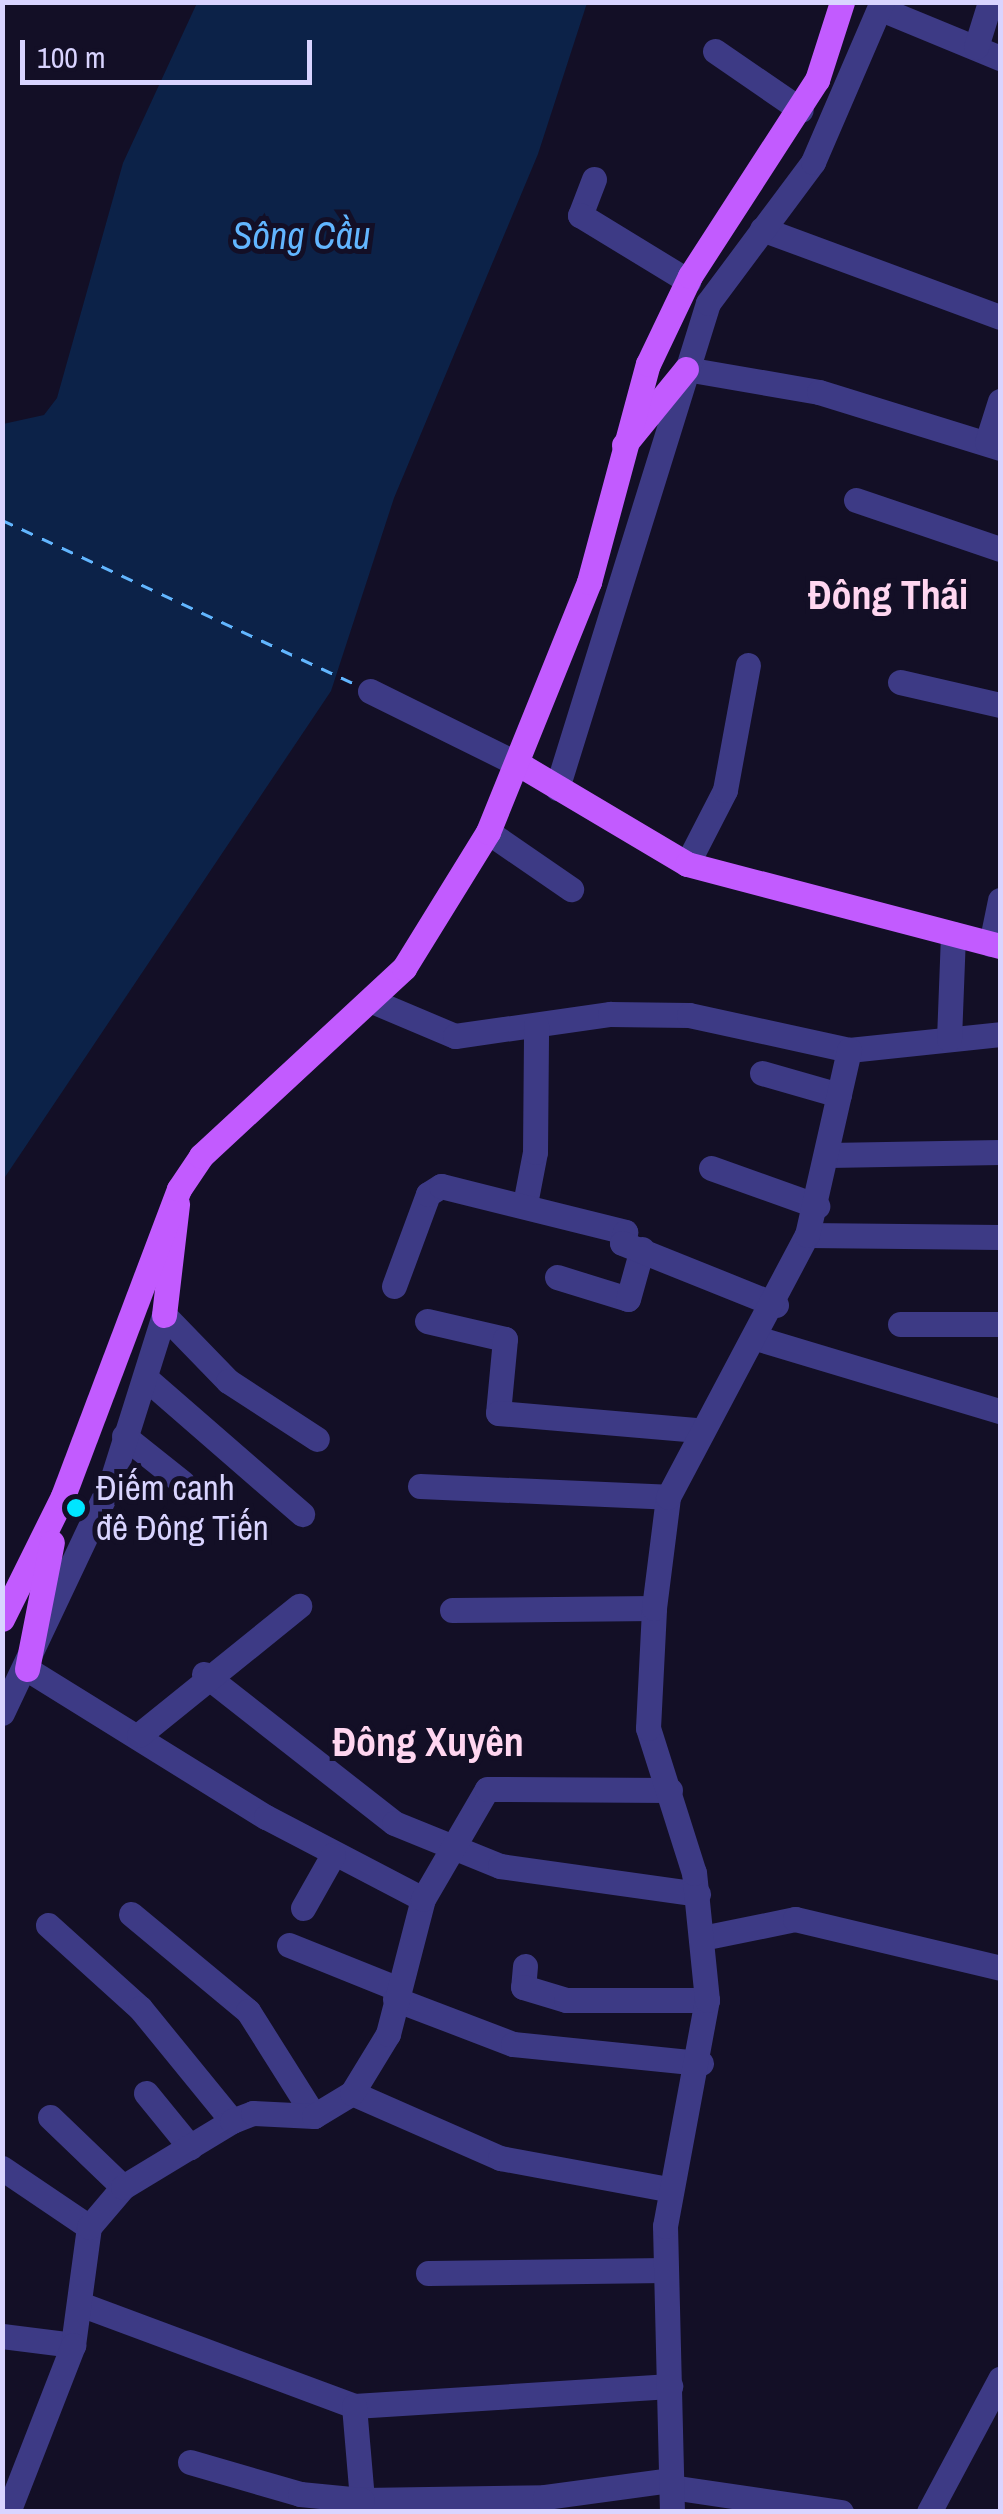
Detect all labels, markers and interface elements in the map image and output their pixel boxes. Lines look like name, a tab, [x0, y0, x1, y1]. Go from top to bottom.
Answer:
scale bar	[25, 20, 318, 82]
text: 100 m	[37, 37, 105, 77]
water label: Sông Cầu	[232, 213, 370, 259]
district label: Đông Thái	[808, 571, 968, 619]
place label: Điếm canh đê Đông Tiến	[96, 1467, 269, 1549]
marker: Điếm canh đê Đông Tiến	[65, 1497, 87, 1519]
district label: Đông Xuyên	[332, 1718, 524, 1766]

